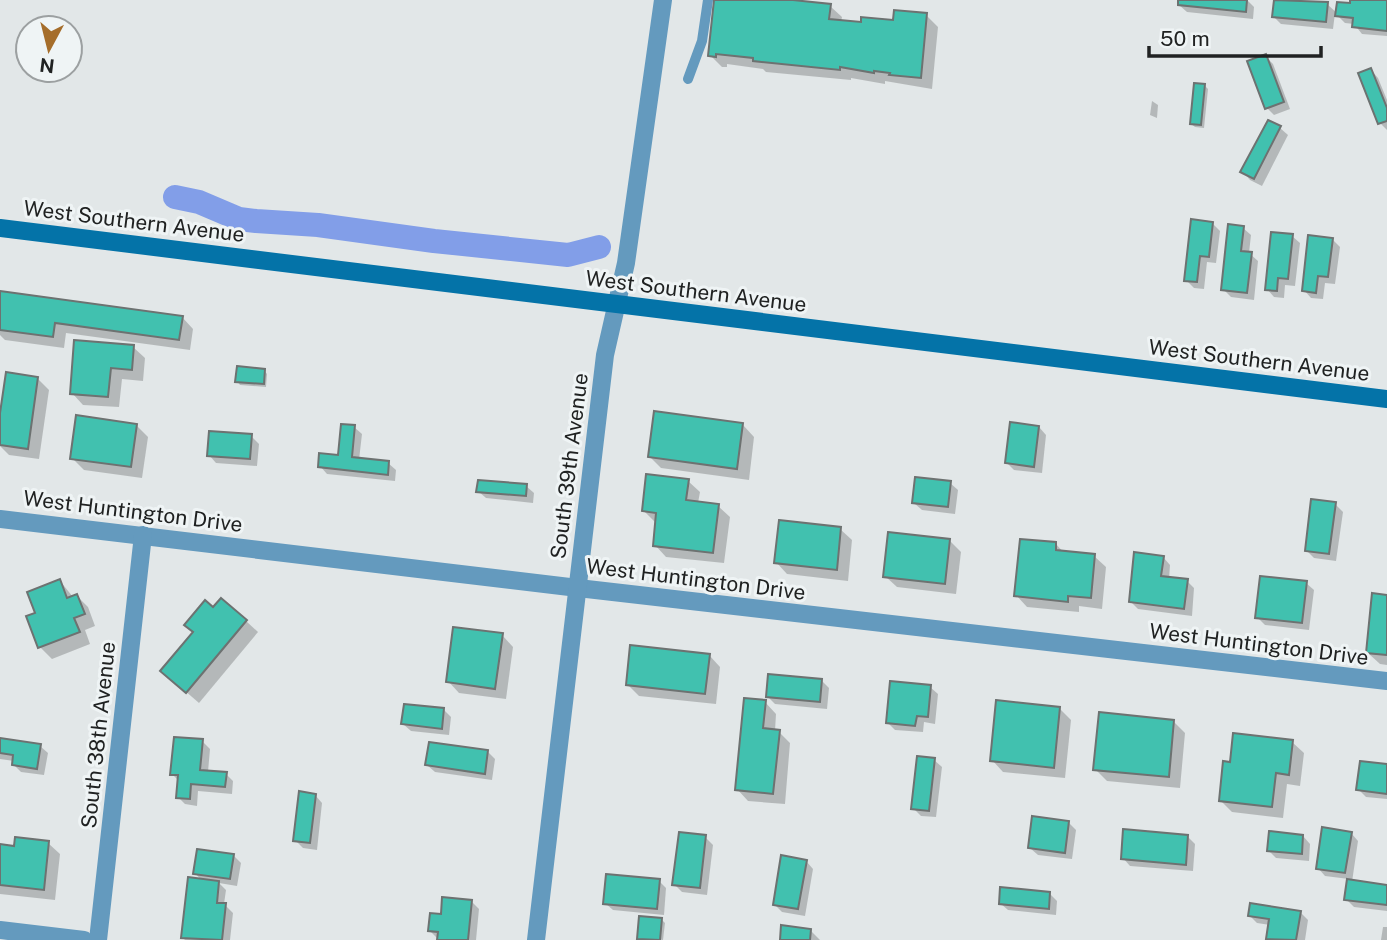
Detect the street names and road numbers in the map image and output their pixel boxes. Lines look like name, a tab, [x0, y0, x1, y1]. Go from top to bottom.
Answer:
street label: West Southern Avenue	[22, 195, 246, 247]
street label: West Southern Avenue	[584, 265, 808, 317]
street label: West Southern Avenue	[1147, 334, 1371, 386]
street label: South 39th Avenue	[545, 372, 593, 560]
street label: West Huntington Drive	[22, 485, 244, 537]
street label: West Huntington Drive	[585, 553, 807, 605]
street label: West Huntington Drive	[1148, 618, 1370, 670]
street label: South 38th Avenue	[76, 640, 120, 830]

